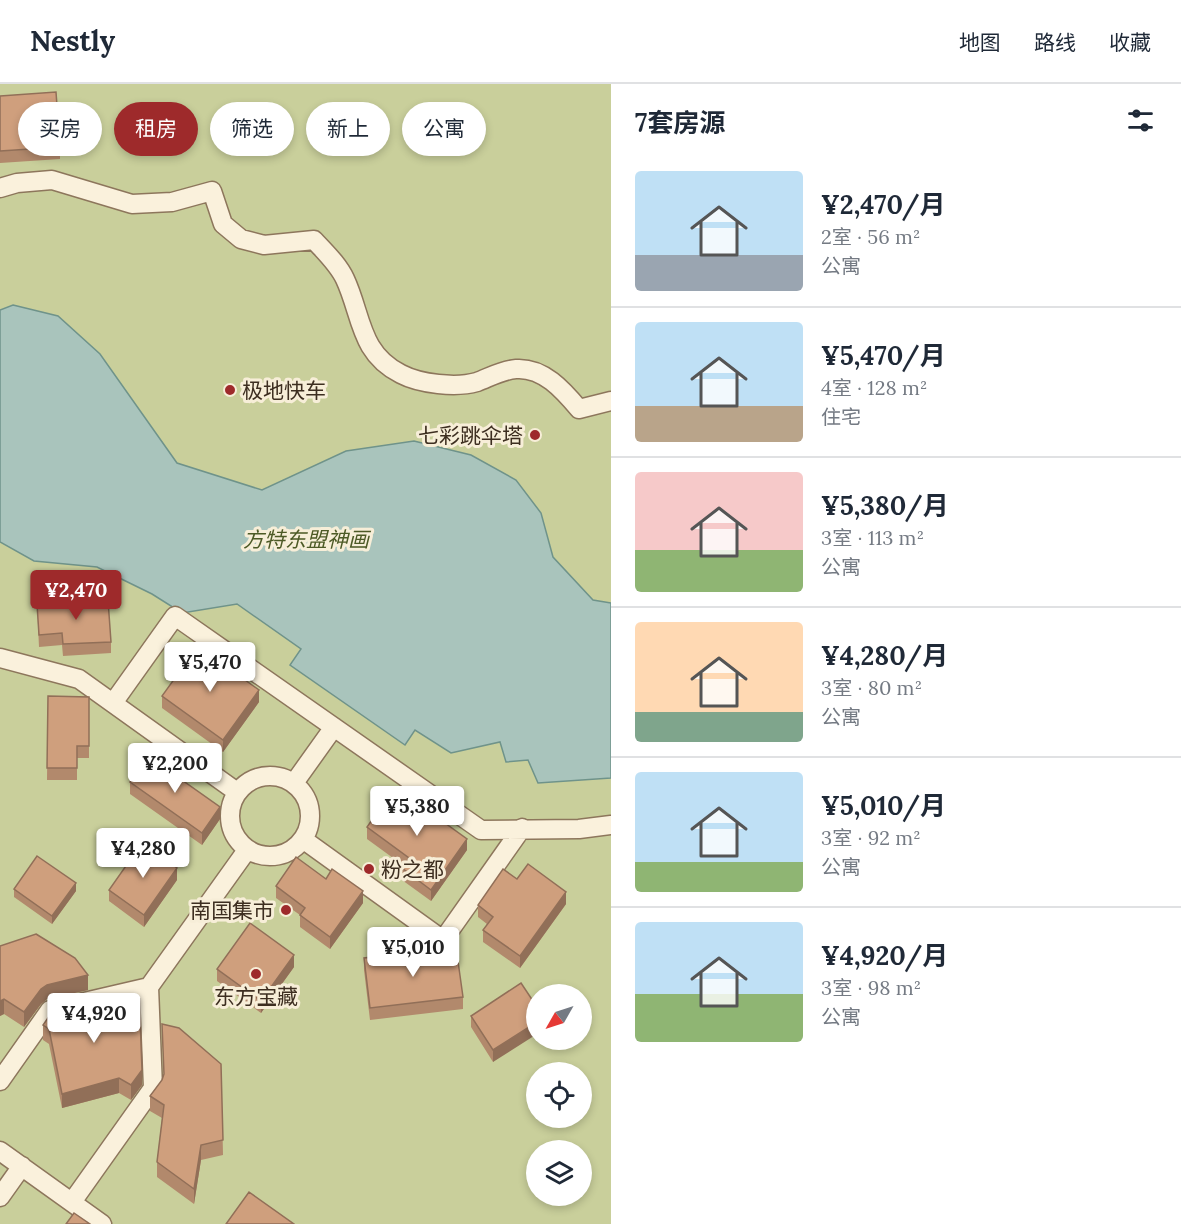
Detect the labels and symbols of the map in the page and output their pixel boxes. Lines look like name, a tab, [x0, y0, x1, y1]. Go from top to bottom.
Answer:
place label: 极地快车	[242, 377, 326, 404]
marker: 极地快车	[223, 383, 237, 397]
place label: 七彩跳伞塔	[418, 422, 523, 449]
marker: 七彩跳伞塔	[528, 428, 542, 442]
park label: 方特东盟神画	[243, 526, 372, 553]
pin: ¥2,470	[27, 570, 125, 621]
pin: ¥5,470	[161, 642, 259, 693]
pin: ¥2,200	[126, 743, 224, 794]
pin: ¥5,380	[368, 786, 466, 837]
pin: ¥4,280	[94, 828, 192, 879]
place label: 粉之都	[381, 856, 444, 883]
marker: 粉之都	[362, 862, 376, 876]
place label: 南国集市	[190, 897, 274, 924]
marker: 南国集市	[279, 903, 293, 917]
pin: ¥5,010	[364, 927, 462, 978]
marker: 东方宝藏	[249, 967, 263, 981]
place label: 东方宝藏	[214, 983, 298, 1010]
north arrow	[526, 984, 592, 1050]
pin: ¥4,920	[45, 993, 143, 1044]

